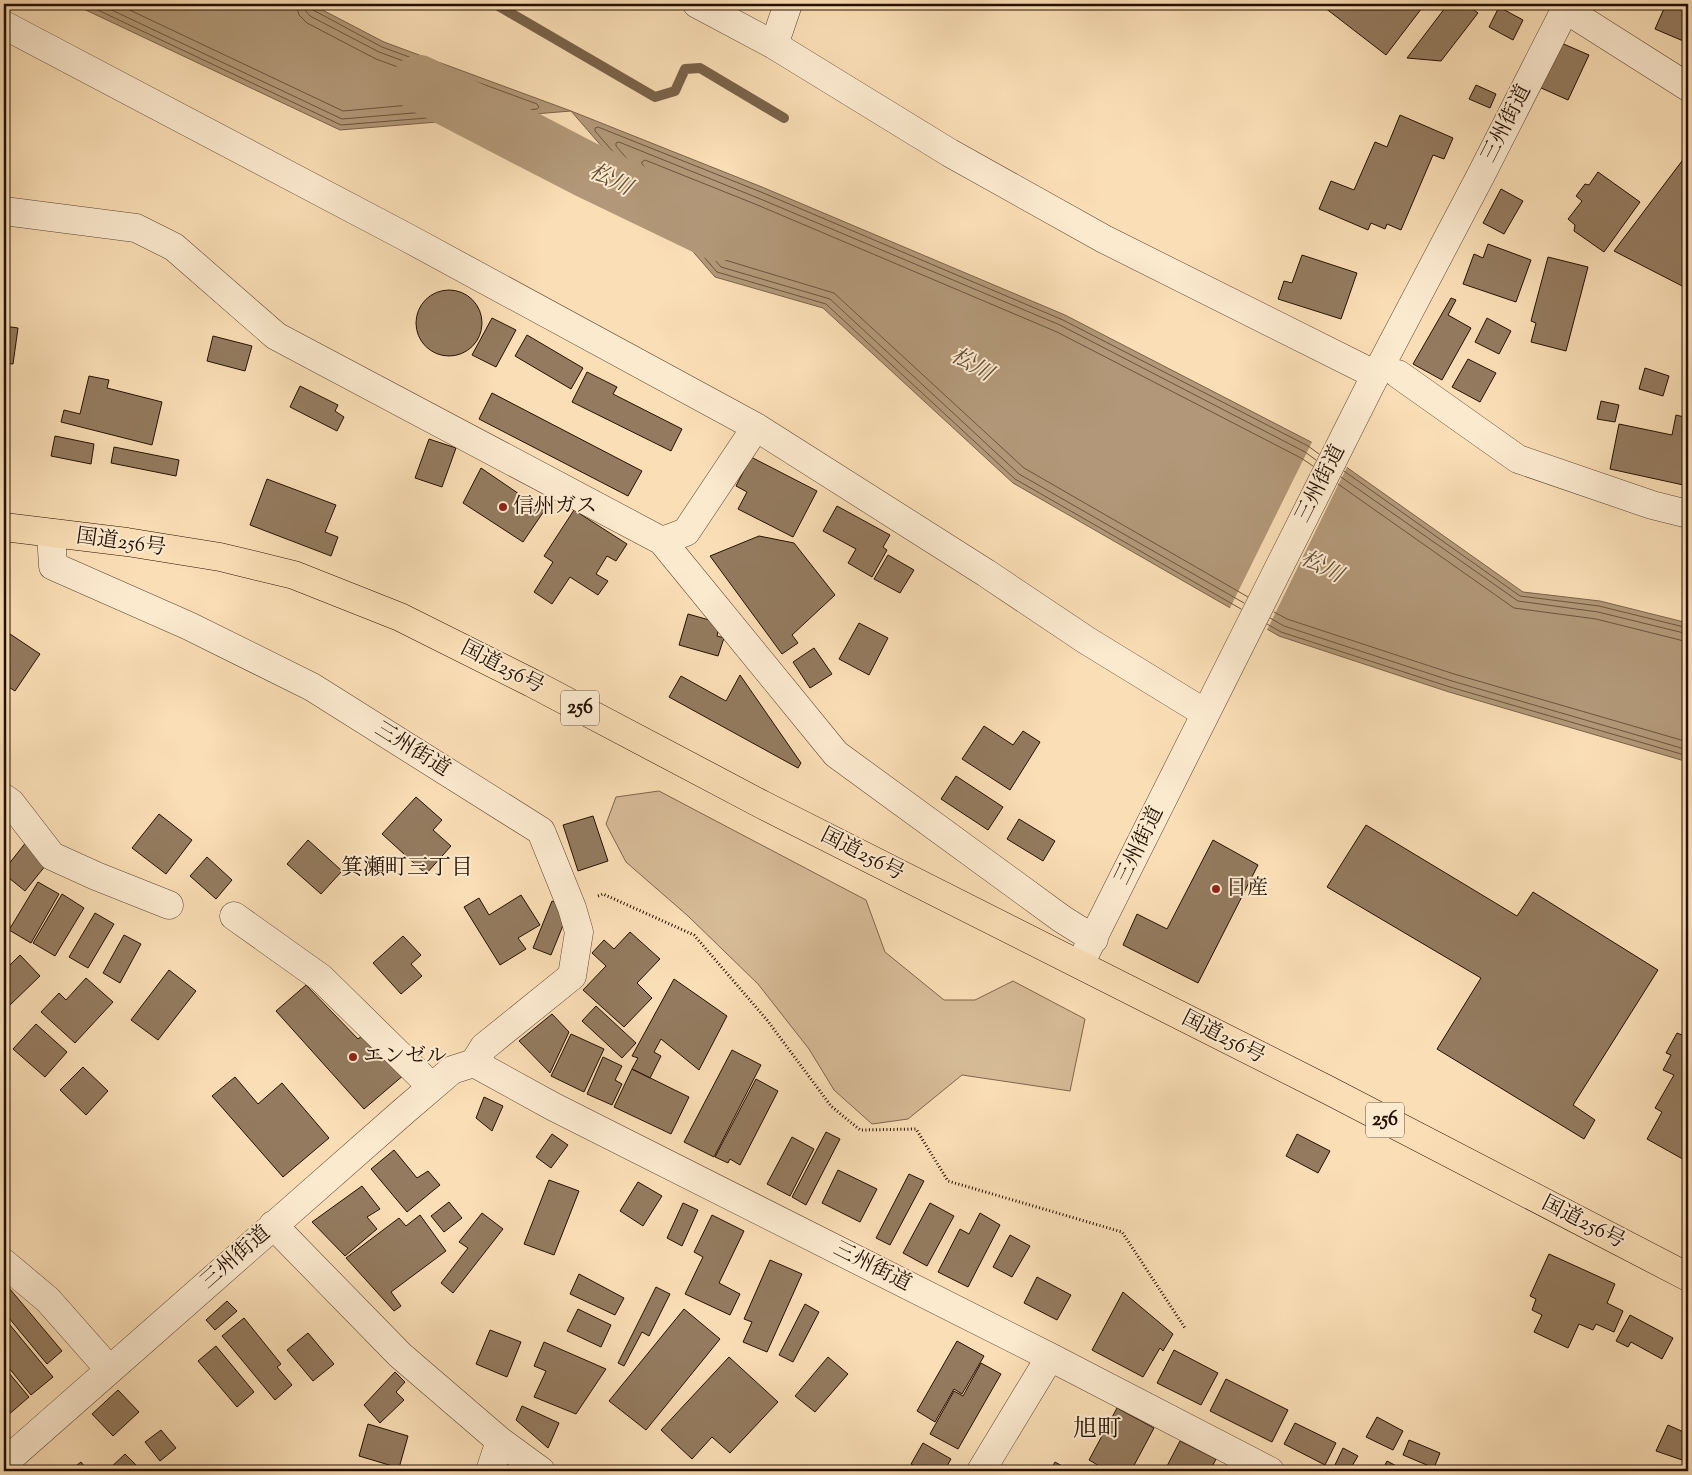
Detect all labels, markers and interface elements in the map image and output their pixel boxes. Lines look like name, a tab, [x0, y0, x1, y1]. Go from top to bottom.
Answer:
street label: 三州街道	[1475, 80, 1539, 168]
water label: 松川	[583, 157, 639, 206]
water label: 松川	[944, 341, 1000, 392]
street label: 三州街道	[1289, 440, 1353, 528]
place label: 信州ガス	[513, 492, 597, 522]
marker: 信州ガス	[497, 501, 509, 513]
street label: 国道256号	[74, 522, 168, 564]
water label: 松川	[1294, 544, 1350, 593]
street label: 国道256号	[455, 634, 549, 702]
road number: 256	[561, 690, 599, 726]
street label: 三州街道	[368, 715, 456, 785]
street label: 三州街道	[1108, 802, 1172, 890]
street label: 国道256号	[815, 821, 909, 889]
district label: 箕瀬町三丁目	[341, 853, 473, 885]
place label: 日産	[1226, 874, 1268, 904]
marker: 日産	[1210, 883, 1222, 895]
street label: 国道256号	[1176, 1004, 1270, 1072]
place label: エンゼル	[363, 1042, 447, 1072]
marker: エンゼル	[347, 1051, 359, 1063]
road number: 256	[1366, 1102, 1404, 1138]
street label: 国道256号	[1536, 1189, 1630, 1257]
street label: 三州街道	[194, 1219, 278, 1297]
street label: 三州街道	[828, 1235, 916, 1299]
district label: 旭町	[1073, 1413, 1121, 1447]

